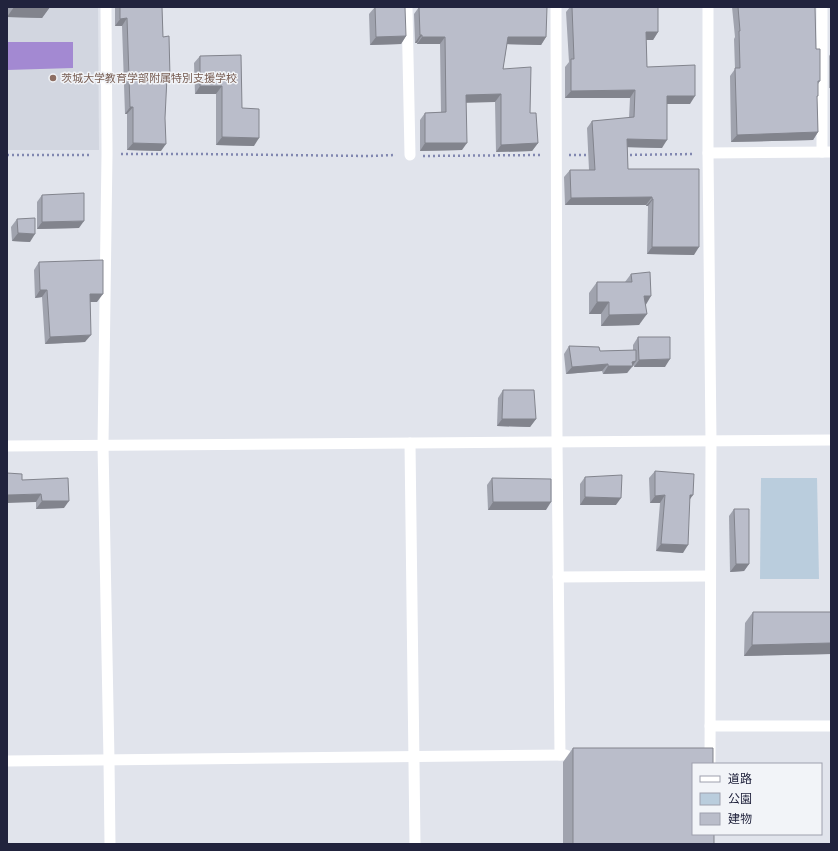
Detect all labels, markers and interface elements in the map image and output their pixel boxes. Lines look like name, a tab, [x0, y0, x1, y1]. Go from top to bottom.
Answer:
place label: 茨城大学教育学部附属特別支援学校	[61, 72, 237, 85]
marker: 茨城大学教育学部附属特別支援学校	[48, 73, 58, 83]
legend	[692, 763, 822, 835]
text: 道路	[728, 772, 752, 786]
text: 公園	[728, 792, 752, 806]
text: 建物	[728, 812, 752, 826]

